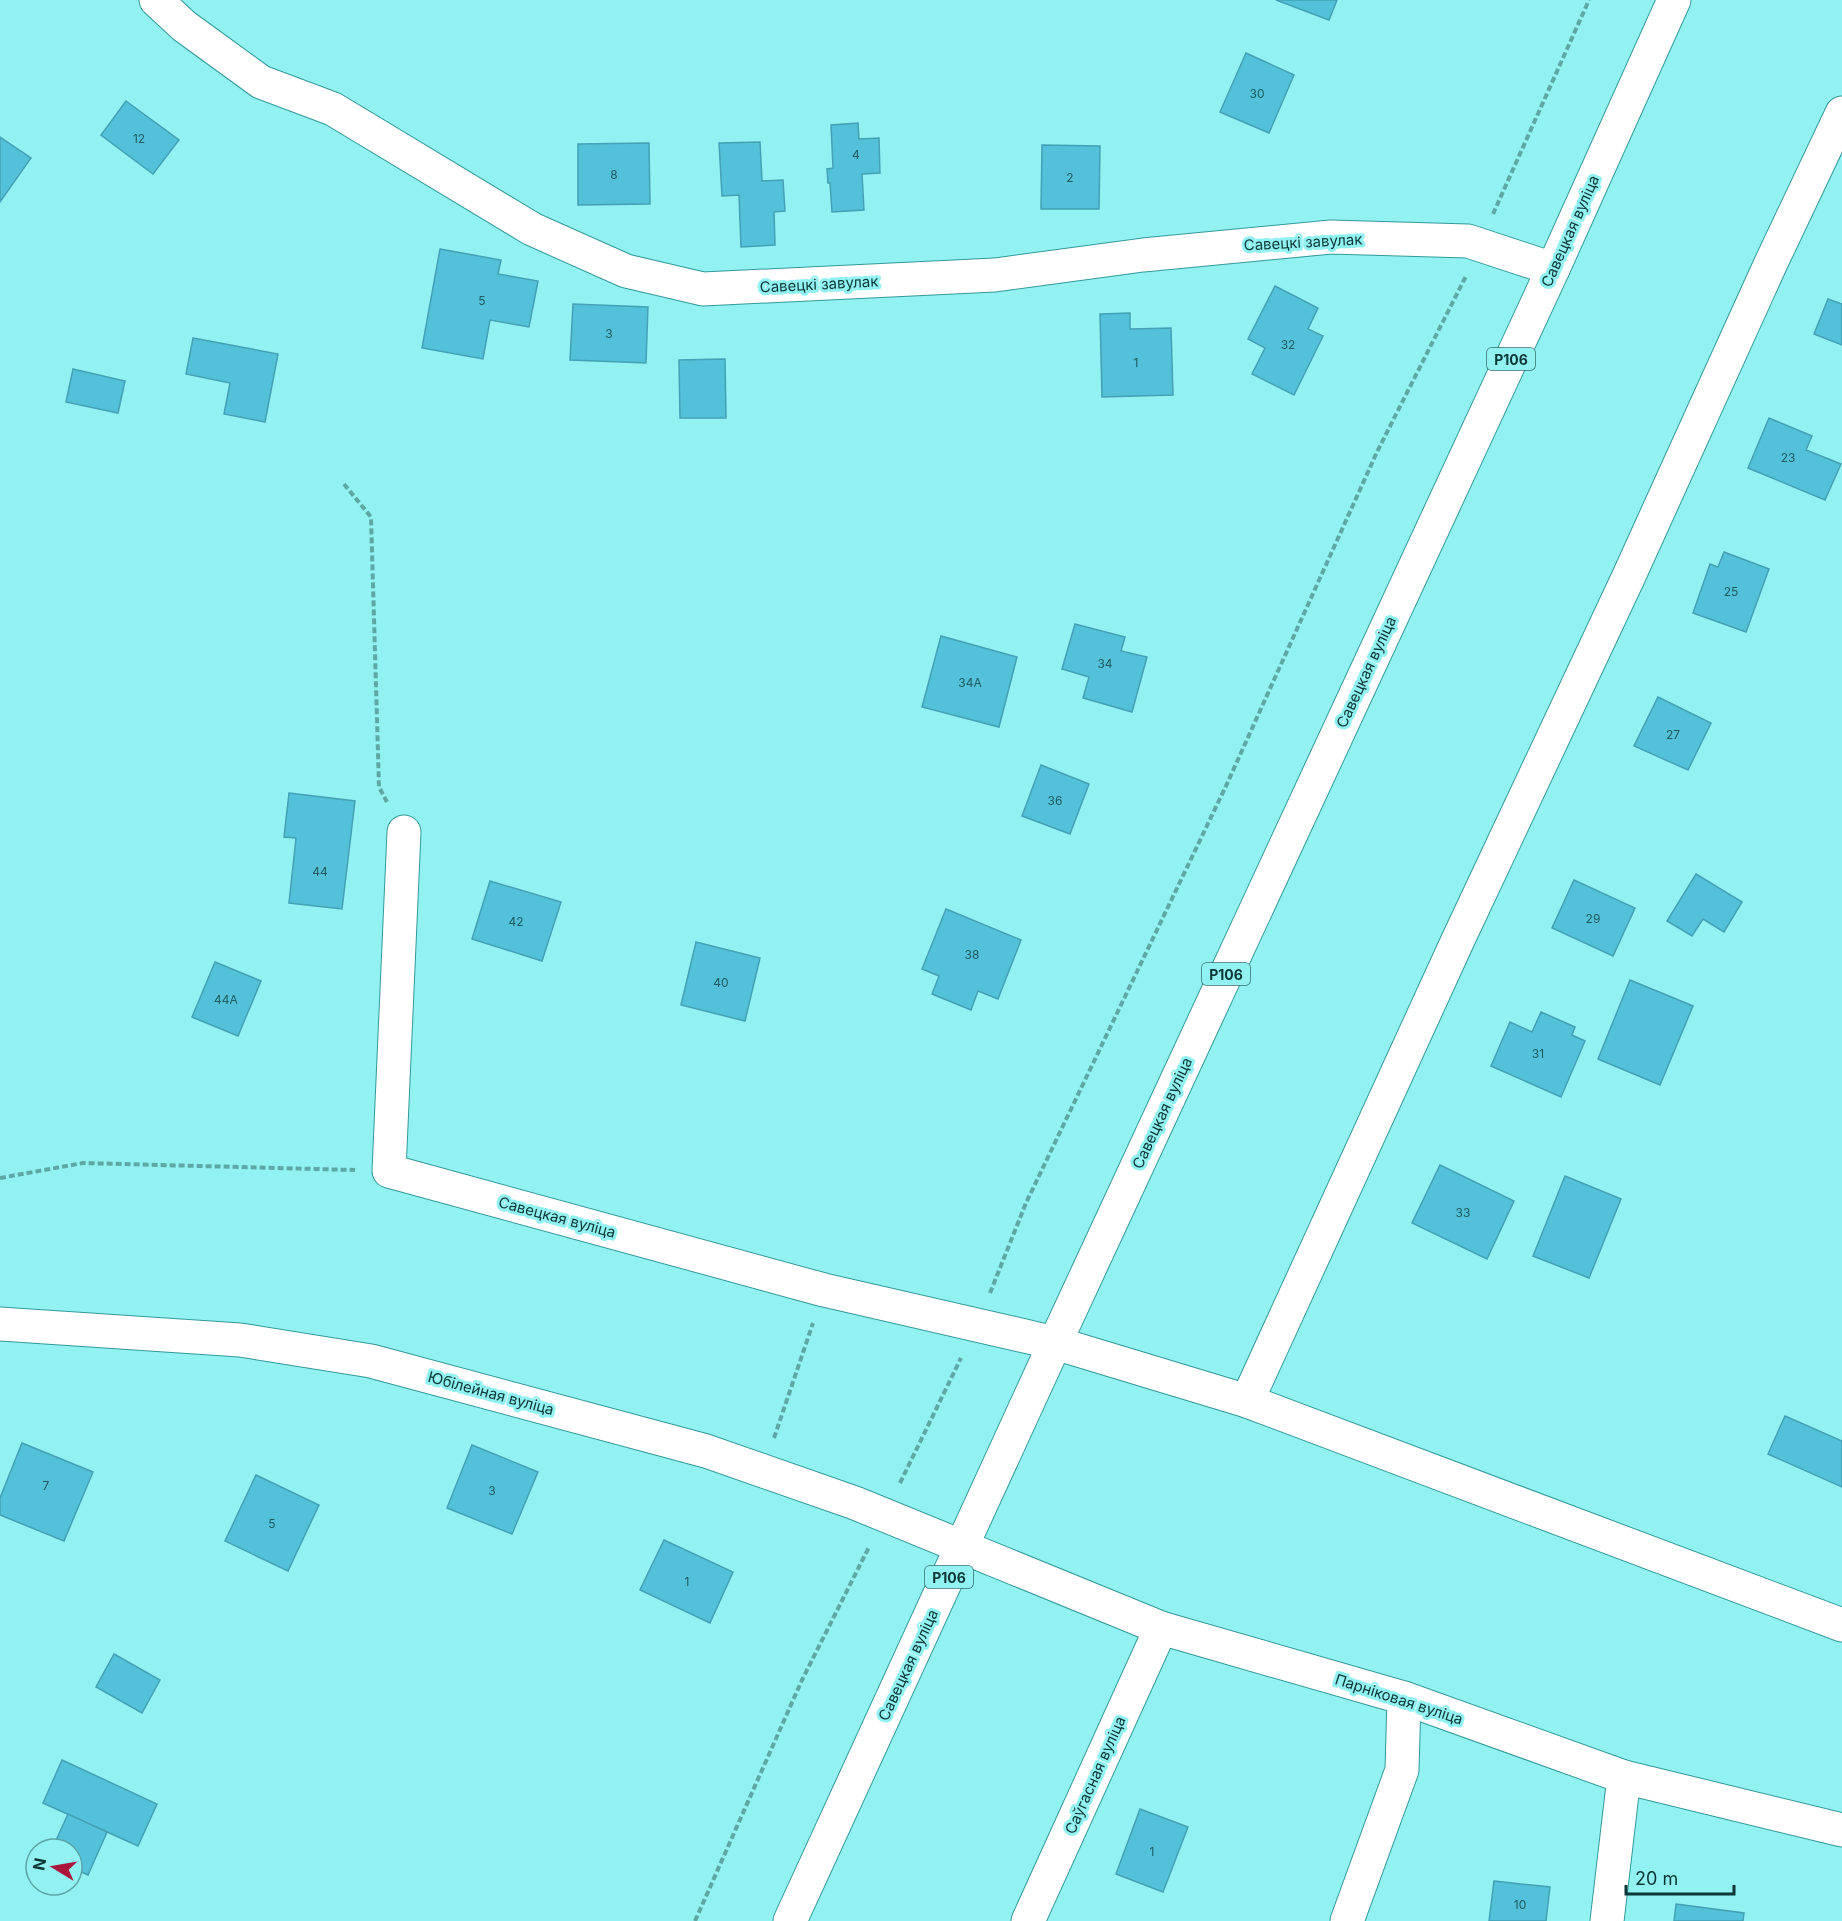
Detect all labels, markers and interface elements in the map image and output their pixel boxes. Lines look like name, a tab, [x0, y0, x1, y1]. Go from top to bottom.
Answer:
house number: 30	[1250, 86, 1264, 101]
house number: 12	[133, 131, 145, 146]
house number: 4	[852, 147, 860, 162]
house number: 8	[610, 167, 618, 182]
house number: 2	[1066, 170, 1074, 185]
street label: Савецкая вуліца	[1537, 172, 1603, 290]
street label: Савецкі завулак	[1243, 229, 1363, 255]
street label: Савецкі завулак	[759, 271, 879, 297]
house number: 5	[478, 293, 486, 308]
house number: 3	[605, 326, 613, 341]
house number: 32	[1281, 337, 1295, 352]
road number: Р106	[1487, 348, 1535, 370]
house number: 1	[1134, 355, 1138, 370]
house number: 23	[1781, 450, 1795, 465]
house number: 25	[1724, 584, 1738, 599]
street label: Савецкая вуліца	[1332, 613, 1400, 731]
house number: 34	[1097, 656, 1113, 671]
house number: 34А	[958, 675, 982, 690]
house number: 27	[1666, 727, 1680, 742]
house number: 36	[1048, 793, 1062, 808]
house number: 44	[312, 864, 328, 879]
house number: 29	[1586, 911, 1600, 926]
house number: 42	[508, 914, 524, 929]
house number: 38	[965, 947, 979, 962]
road number: Р106	[1202, 963, 1250, 985]
house number: 40	[713, 975, 729, 990]
house number: 44А	[214, 992, 238, 1007]
house number: 31	[1532, 1046, 1544, 1061]
street label: Савецкая вуліца	[1128, 1054, 1196, 1172]
street label: Савецкая вуліца	[496, 1192, 618, 1242]
house number: 33	[1456, 1205, 1470, 1220]
street label: Юбілейная вуліца	[426, 1367, 556, 1419]
house number: 7	[43, 1478, 50, 1493]
house number: 3	[488, 1483, 496, 1498]
house number: 5	[268, 1516, 276, 1531]
road number: Р106	[925, 1566, 973, 1588]
house number: 1	[685, 1574, 689, 1589]
street label: Савецкая вуліца	[874, 1606, 942, 1724]
street label: Парніковая вуліца	[1333, 1669, 1465, 1729]
street label: Саўгасная вуліца	[1061, 1713, 1129, 1837]
north arrow	[24, 1837, 84, 1897]
house number: 1	[1150, 1844, 1154, 1859]
text: N	[28, 1856, 50, 1872]
scale bar	[1626, 1858, 1734, 1896]
text: 20 m	[1635, 1868, 1678, 1889]
house number: 10	[1514, 1897, 1526, 1912]

